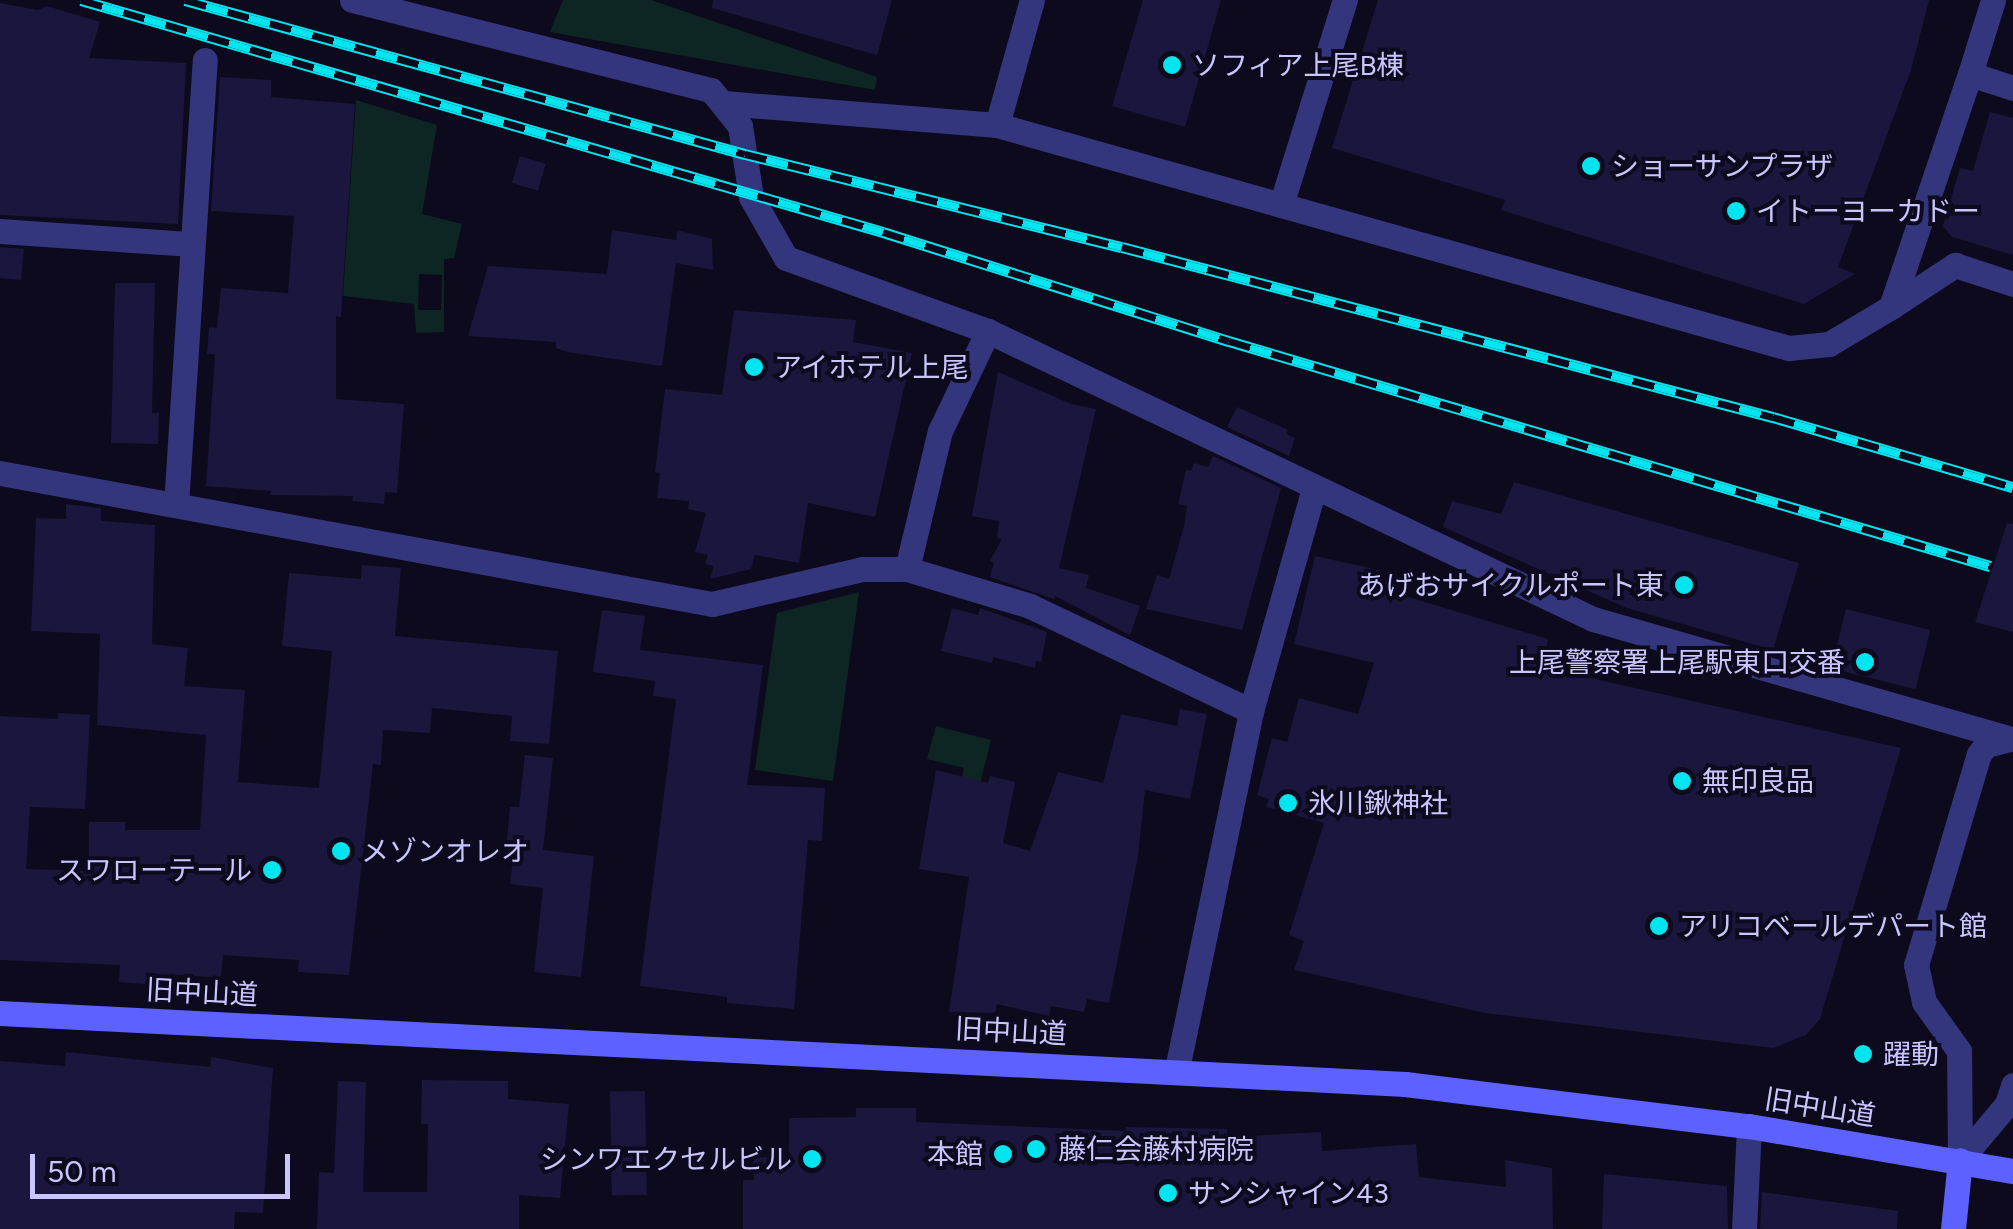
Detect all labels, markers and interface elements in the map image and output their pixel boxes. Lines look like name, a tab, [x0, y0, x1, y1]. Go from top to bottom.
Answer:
place label: ソフィア上尾B棟	[1192, 48, 1405, 82]
marker: ソフィア上尾B棟	[1161, 54, 1183, 76]
place label: ショーサンプラザ	[1611, 149, 1835, 183]
marker: ショーサンプラザ	[1580, 155, 1602, 177]
place label: イトーヨーカドー	[1756, 194, 1980, 228]
marker: イトーヨーカドー	[1725, 200, 1747, 222]
place label: アイホテル上尾	[774, 350, 970, 384]
marker: アイホテル上尾	[743, 356, 765, 378]
place label: あげおサイクルポート東	[1356, 568, 1664, 602]
marker: あげおサイクルポート東	[1673, 574, 1695, 596]
place label: 上尾警察署上尾駅東口交番	[1509, 645, 1845, 679]
marker: 上尾警察署上尾駅東口交番	[1854, 651, 1876, 673]
place label: 無印良品	[1702, 764, 1814, 798]
marker: 無印良品	[1671, 770, 1693, 792]
place label: 氷川鍬神社	[1308, 786, 1448, 820]
marker: 氷川鍬神社	[1277, 792, 1299, 814]
place label: メゾンオレオ	[361, 834, 529, 868]
marker: メゾンオレオ	[330, 840, 352, 862]
place label: スワローテール	[56, 853, 252, 887]
marker: スワローテール	[261, 859, 283, 881]
place label: アリコベールデパート館	[1679, 909, 1987, 943]
marker: アリコベールデパート館	[1648, 915, 1670, 937]
street label: 旧中山道	[145, 972, 259, 1012]
street label: 旧中山道	[954, 1011, 1068, 1051]
place label: 躍動	[1883, 1037, 1939, 1071]
marker: 躍動	[1852, 1043, 1874, 1065]
street label: 旧中山道	[1762, 1082, 1878, 1132]
place label: 藤仁会藤村病院	[1058, 1132, 1254, 1166]
scale bar	[35, 1134, 295, 1196]
marker: 藤仁会藤村病院	[1023, 1136, 1049, 1162]
place label: 本館	[927, 1137, 983, 1171]
place label: シンワエクセルビル	[540, 1142, 792, 1176]
marker: 本館	[992, 1143, 1014, 1165]
marker: シンワエクセルビル	[801, 1148, 823, 1170]
text: 50 m	[47, 1153, 116, 1190]
place label: サンシャイン43	[1188, 1176, 1389, 1210]
marker: サンシャイン43	[1157, 1182, 1179, 1204]

